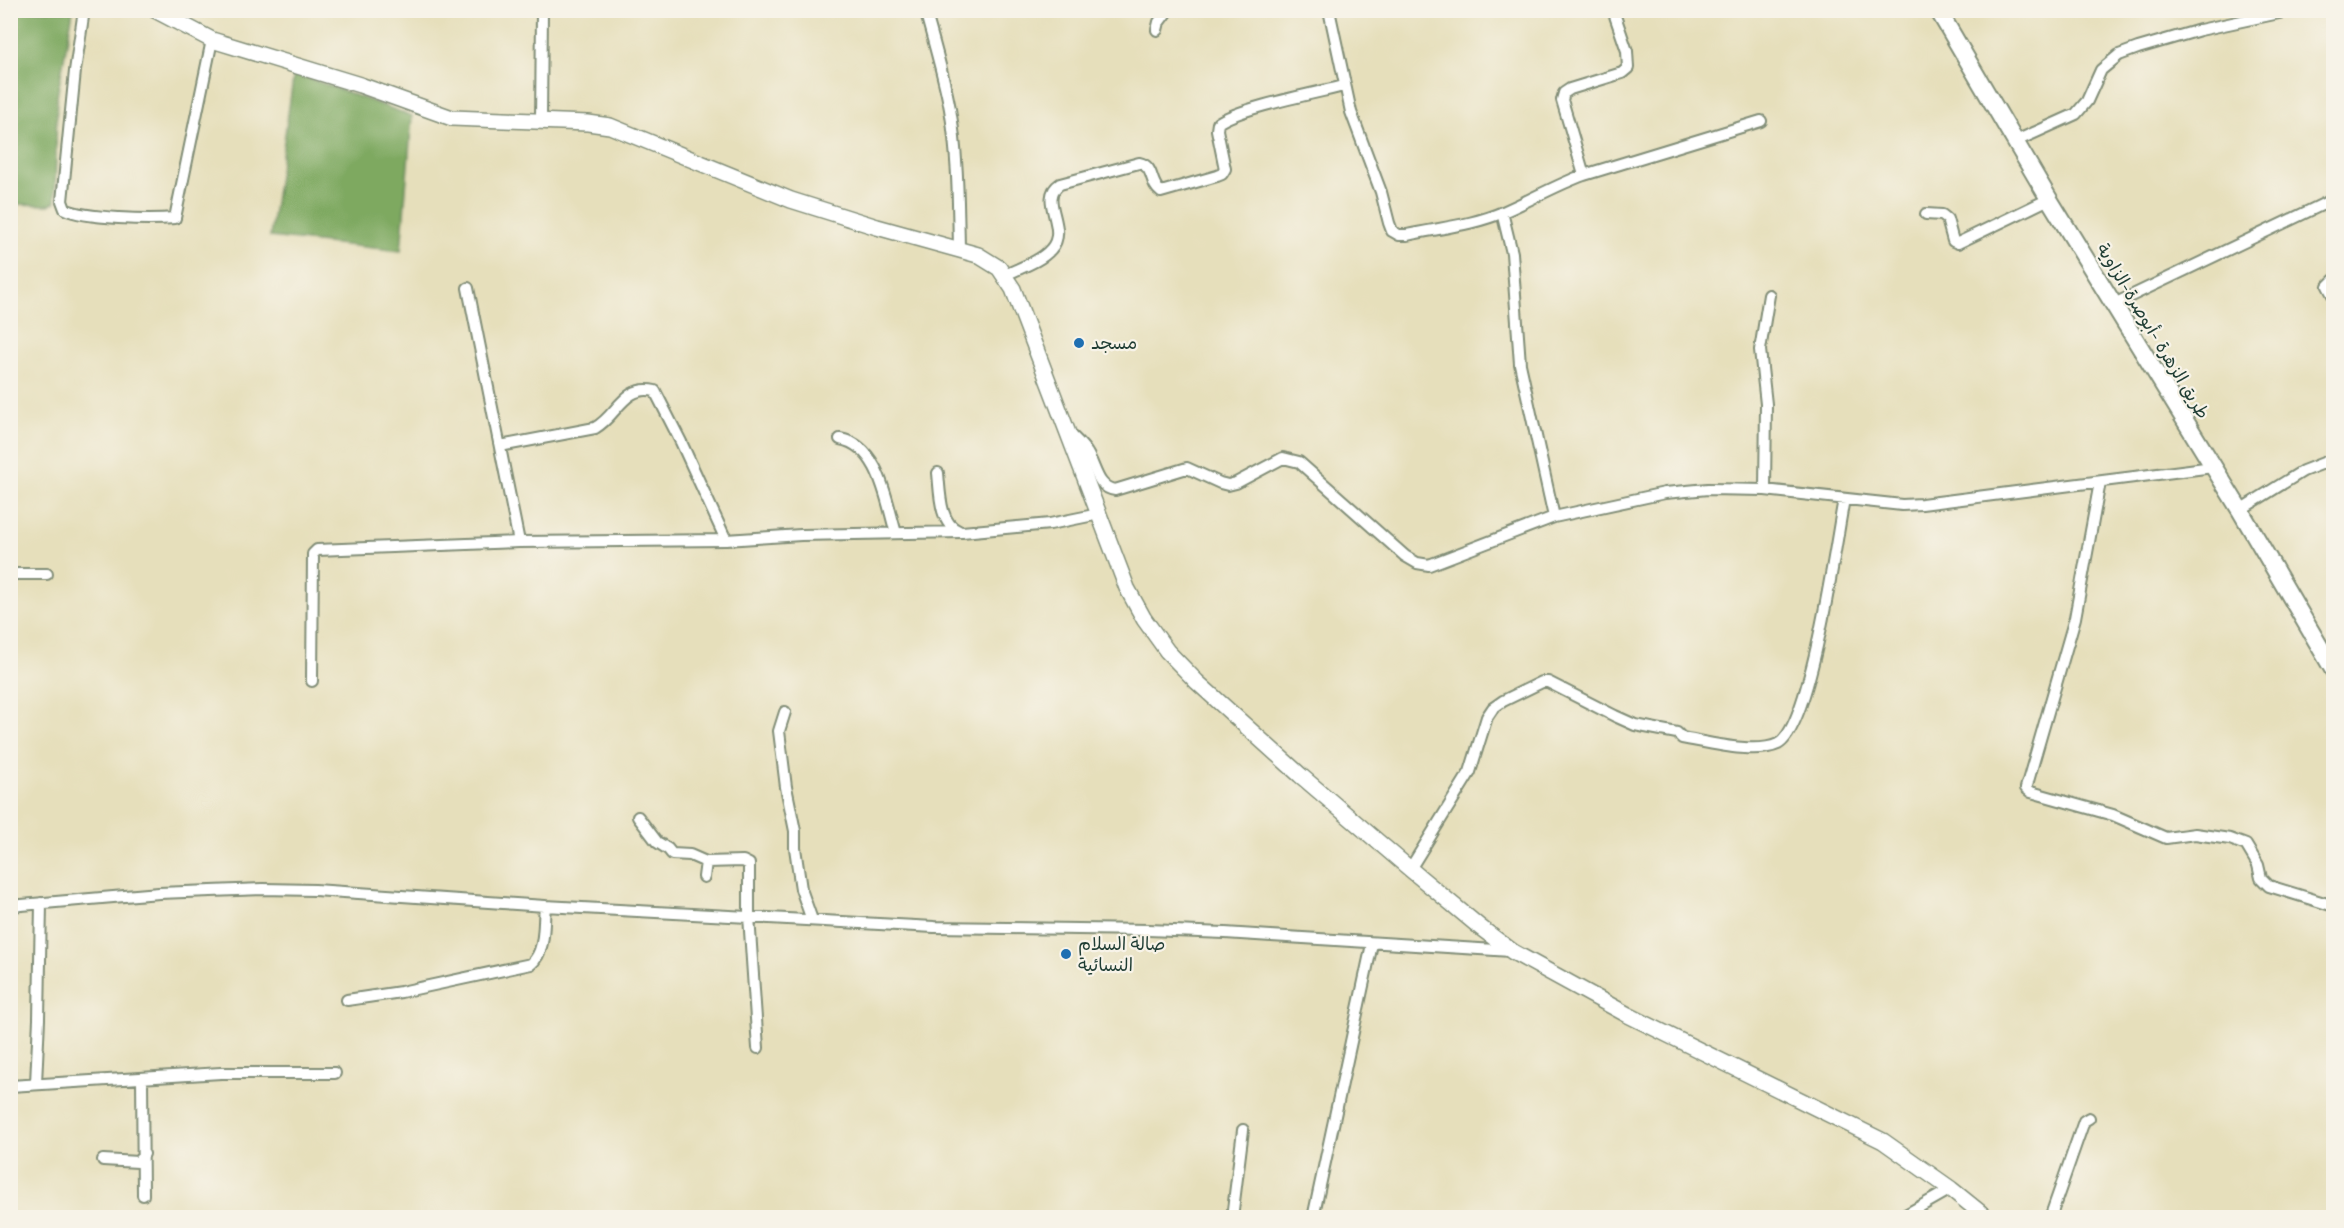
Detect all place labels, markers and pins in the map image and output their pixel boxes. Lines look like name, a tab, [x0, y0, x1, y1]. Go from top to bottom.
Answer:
place label: مسجد	[1091, 331, 1137, 354]
marker: مسجد	[1072, 336, 1086, 350]
place label: صالة السلام النسائية	[1078, 932, 1165, 976]
marker: صالة السلام النسائية	[1059, 947, 1073, 961]

